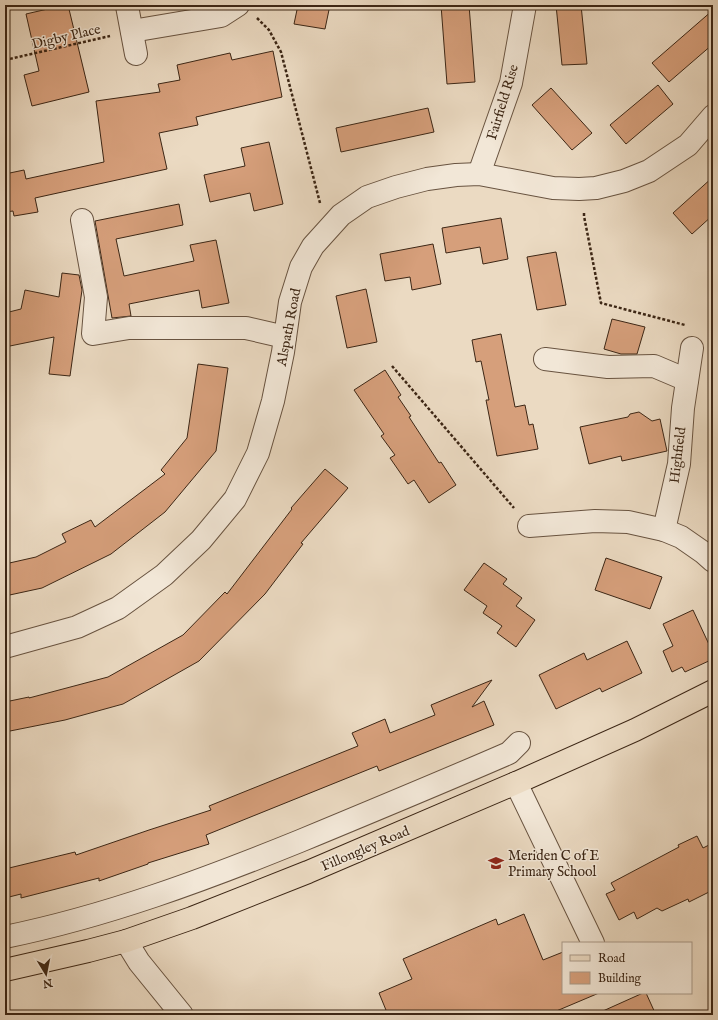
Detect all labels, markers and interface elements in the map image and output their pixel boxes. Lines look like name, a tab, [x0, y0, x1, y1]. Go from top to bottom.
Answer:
street label: Digby Place	[30, 20, 103, 54]
street label: Fairfield Rise	[483, 62, 523, 142]
street label: Alspath Road	[272, 286, 305, 369]
street label: Highfield	[666, 425, 690, 484]
street label: Fillongley Road	[318, 822, 413, 876]
place label: Meriden C of E Primary School	[508, 847, 599, 881]
school or university icon: Meriden C of E Primary School	[487, 854, 505, 872]
legend	[562, 942, 692, 994]
text: Road	[598, 951, 626, 966]
north arrow	[26, 954, 66, 994]
text: Building	[598, 971, 642, 986]
text: N	[41, 975, 54, 991]

